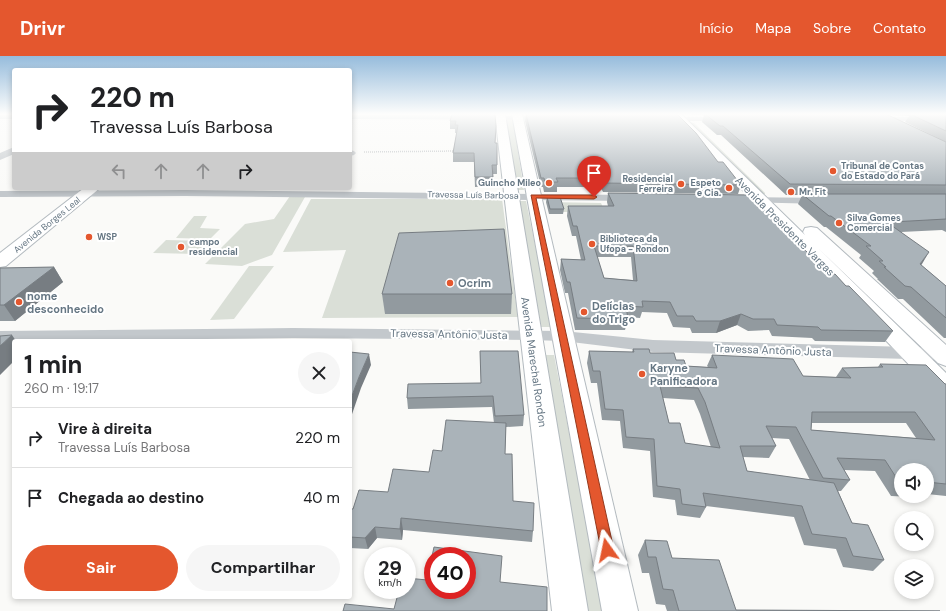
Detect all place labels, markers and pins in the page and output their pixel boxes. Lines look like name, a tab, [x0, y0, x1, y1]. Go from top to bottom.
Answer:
pin	[577, 156, 611, 197]
place label: Tribunal de Contas do Estado do Pará	[841, 160, 924, 182]
marker: Tribunal de Contas do Estado do Pará	[828, 166, 838, 176]
place label: Residencial Ferreira	[622, 173, 673, 195]
place label: Guincho Mileo	[478, 177, 542, 189]
place label: Espeto e Cia.	[690, 177, 722, 199]
marker: Guincho Mileo	[544, 178, 554, 188]
marker: Residencial Ferreira	[676, 179, 686, 189]
marker: Espeto e Cia.	[724, 183, 734, 193]
place label: Mr. Fit	[799, 186, 826, 198]
marker: Mr. Fit	[786, 187, 796, 197]
place label: Silva Gomes Comercial	[847, 212, 901, 234]
marker: Silva Gomes Comercial	[834, 218, 844, 228]
place label: WSP	[97, 231, 118, 243]
marker: WSP	[84, 232, 94, 242]
place label: Biblioteca da Ufopa - Rondon	[600, 233, 669, 255]
place label: campo residencial	[189, 236, 238, 258]
marker: Biblioteca da Ufopa - Rondon	[587, 239, 597, 249]
marker: campo residencial	[176, 242, 186, 252]
place label: Ocrim	[458, 276, 491, 290]
marker: Ocrim	[445, 278, 455, 288]
place label: nome desconhecido	[27, 289, 104, 316]
marker: nome desconhecido	[14, 297, 24, 307]
place label: Delícias do Trigo	[592, 299, 635, 326]
marker: Delícias do Trigo	[579, 307, 589, 317]
place label: Karyne Panificadora	[650, 361, 717, 388]
marker: Karyne Panificadora	[637, 369, 647, 379]

